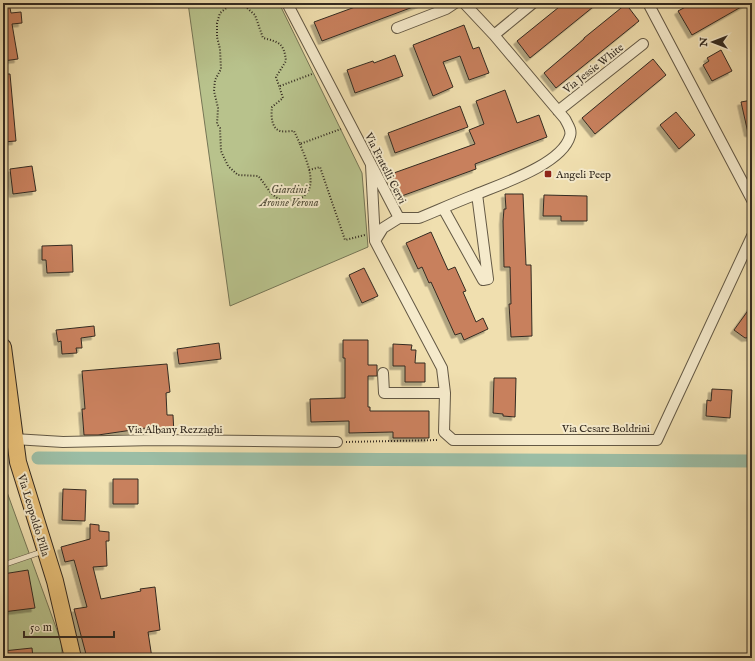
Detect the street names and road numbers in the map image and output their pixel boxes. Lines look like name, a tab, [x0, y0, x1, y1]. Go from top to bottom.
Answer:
street label: Via Jessie White	[560, 41, 627, 97]
street label: Via Fratelli Cervi	[361, 130, 409, 206]
street label: Via Cesare Boldrini	[561, 422, 650, 436]
street label: Via Albany Rezzaghi	[126, 423, 223, 437]
street label: Via Leopoldo Pilla	[14, 472, 52, 558]

